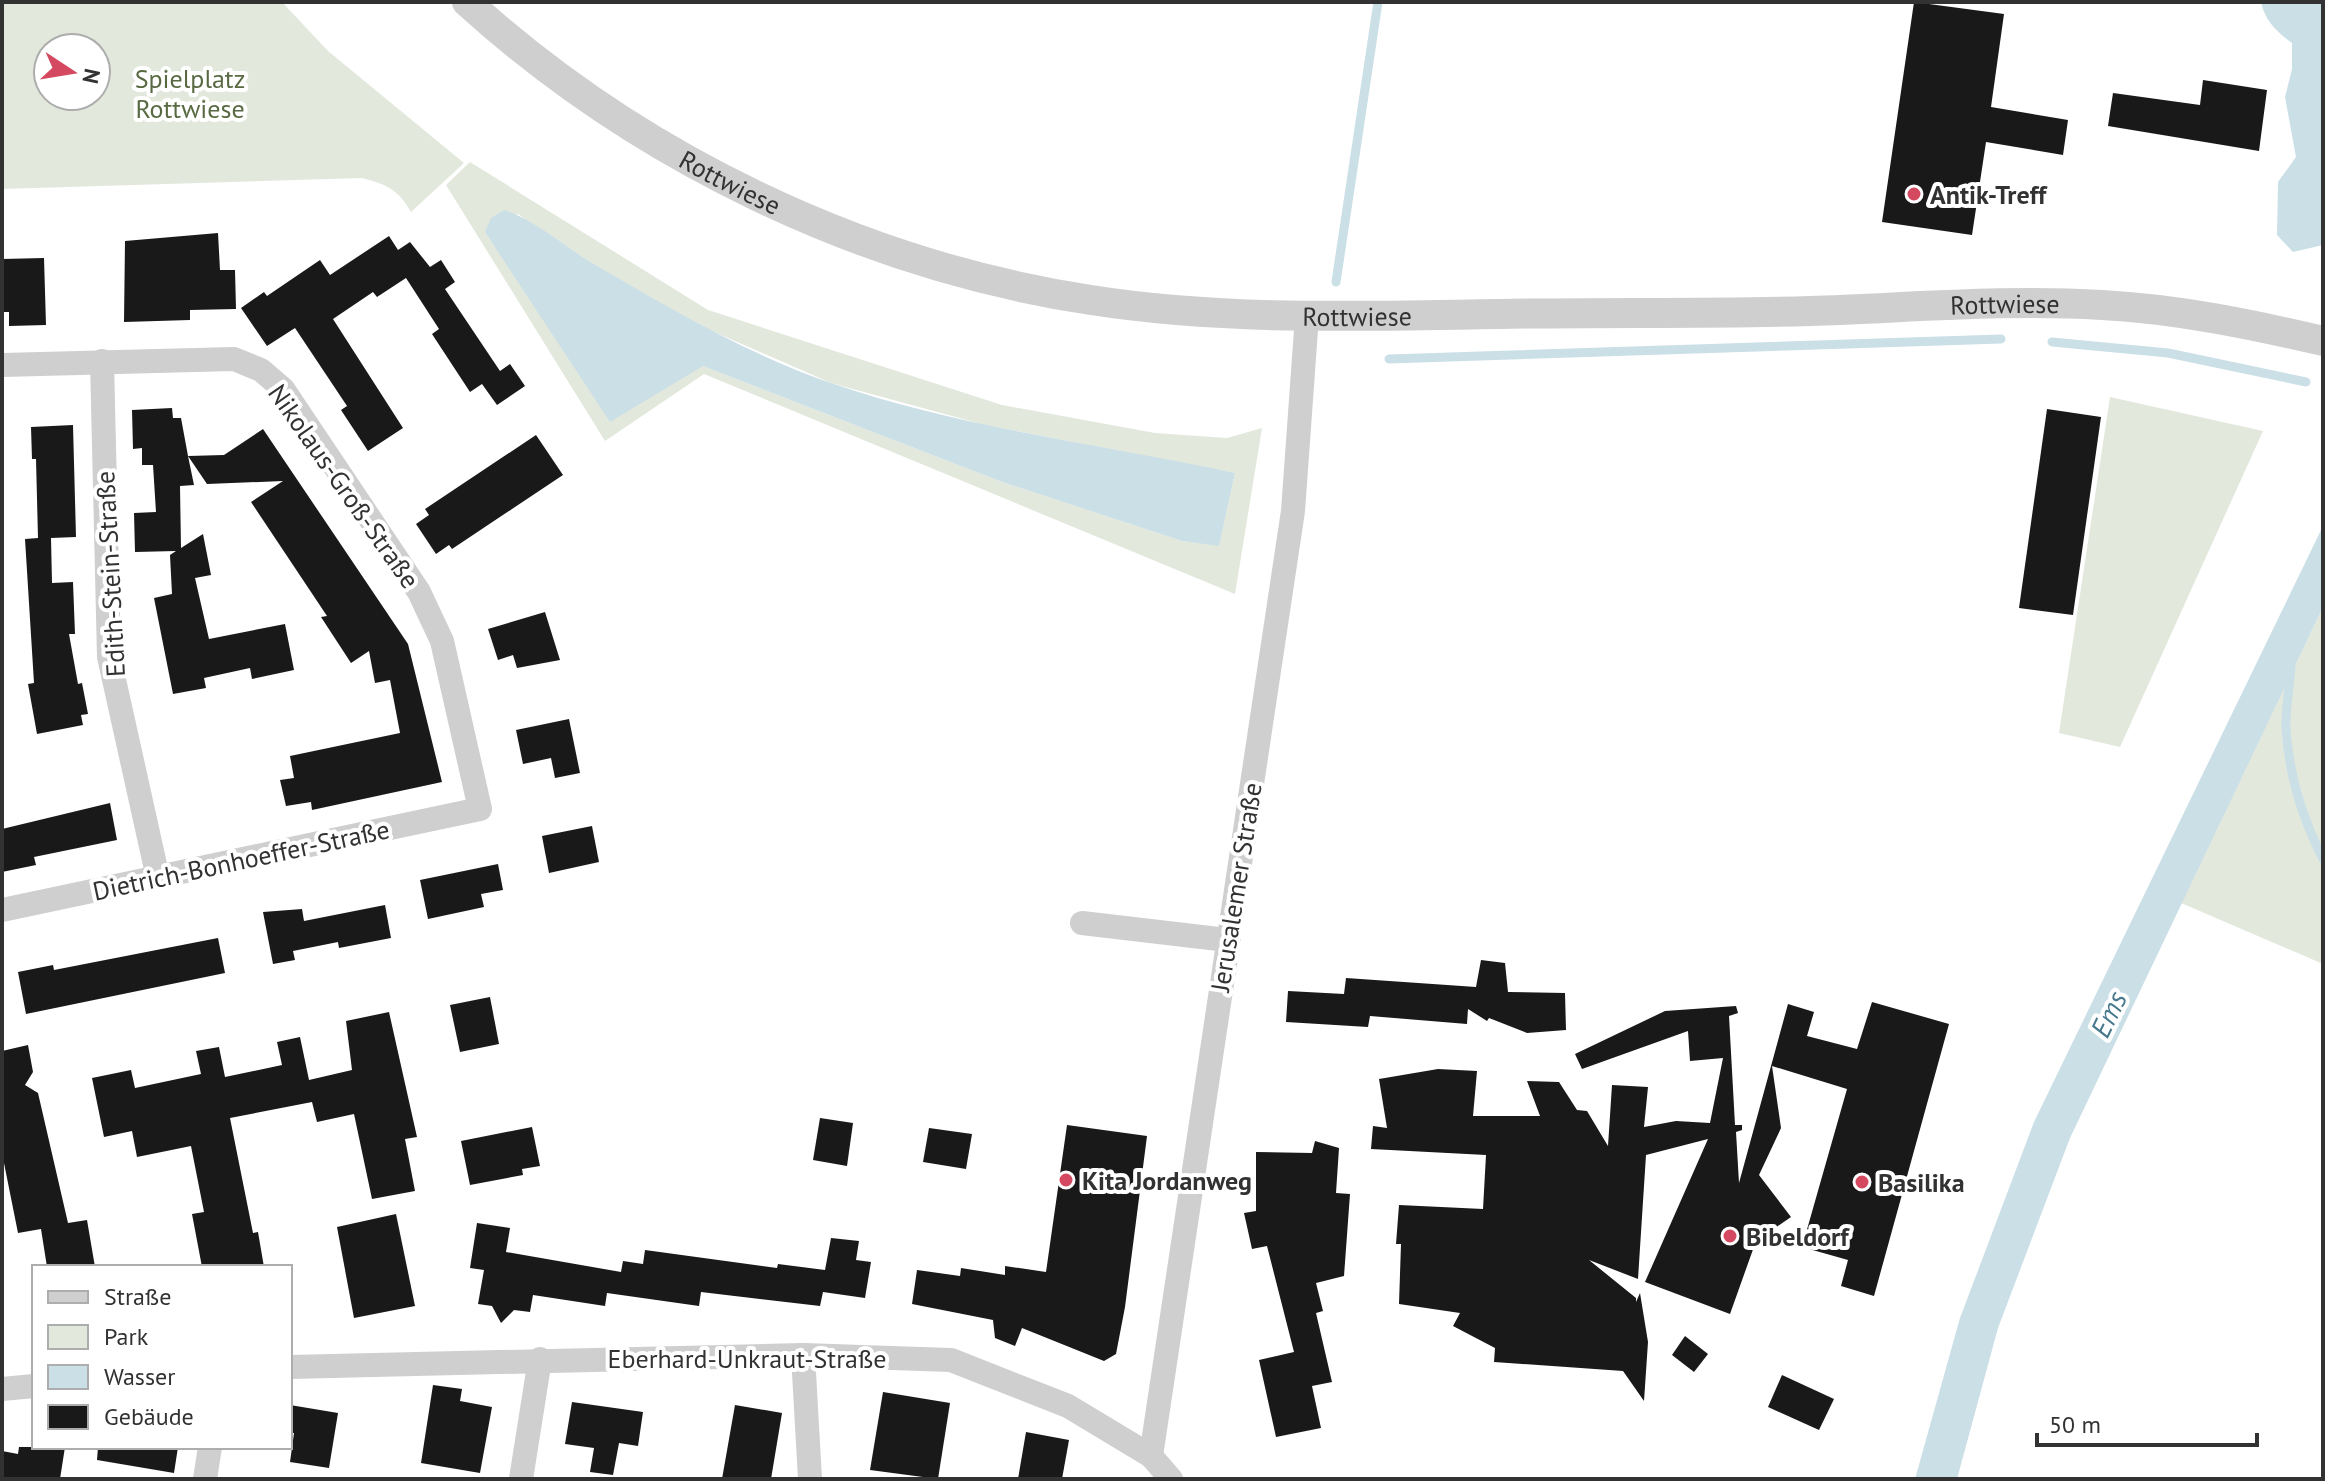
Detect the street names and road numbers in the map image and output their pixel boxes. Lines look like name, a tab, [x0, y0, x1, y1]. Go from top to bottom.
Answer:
street label: Rottwiese	[674, 142, 786, 221]
street label: Rottwiese	[1950, 286, 2060, 321]
street label: Rottwiese	[1302, 299, 1412, 332]
street label: Nikolaus-Groß-Straße	[261, 378, 427, 594]
street label: Edith-Stein-Straße	[88, 470, 132, 678]
street label: Jerusalemer Straße	[1203, 780, 1269, 995]
street label: Dietrich-Bonhoeffer-Straße	[90, 812, 392, 908]
street label: Eberhard-Unkraut-Straße	[607, 1342, 887, 1375]

